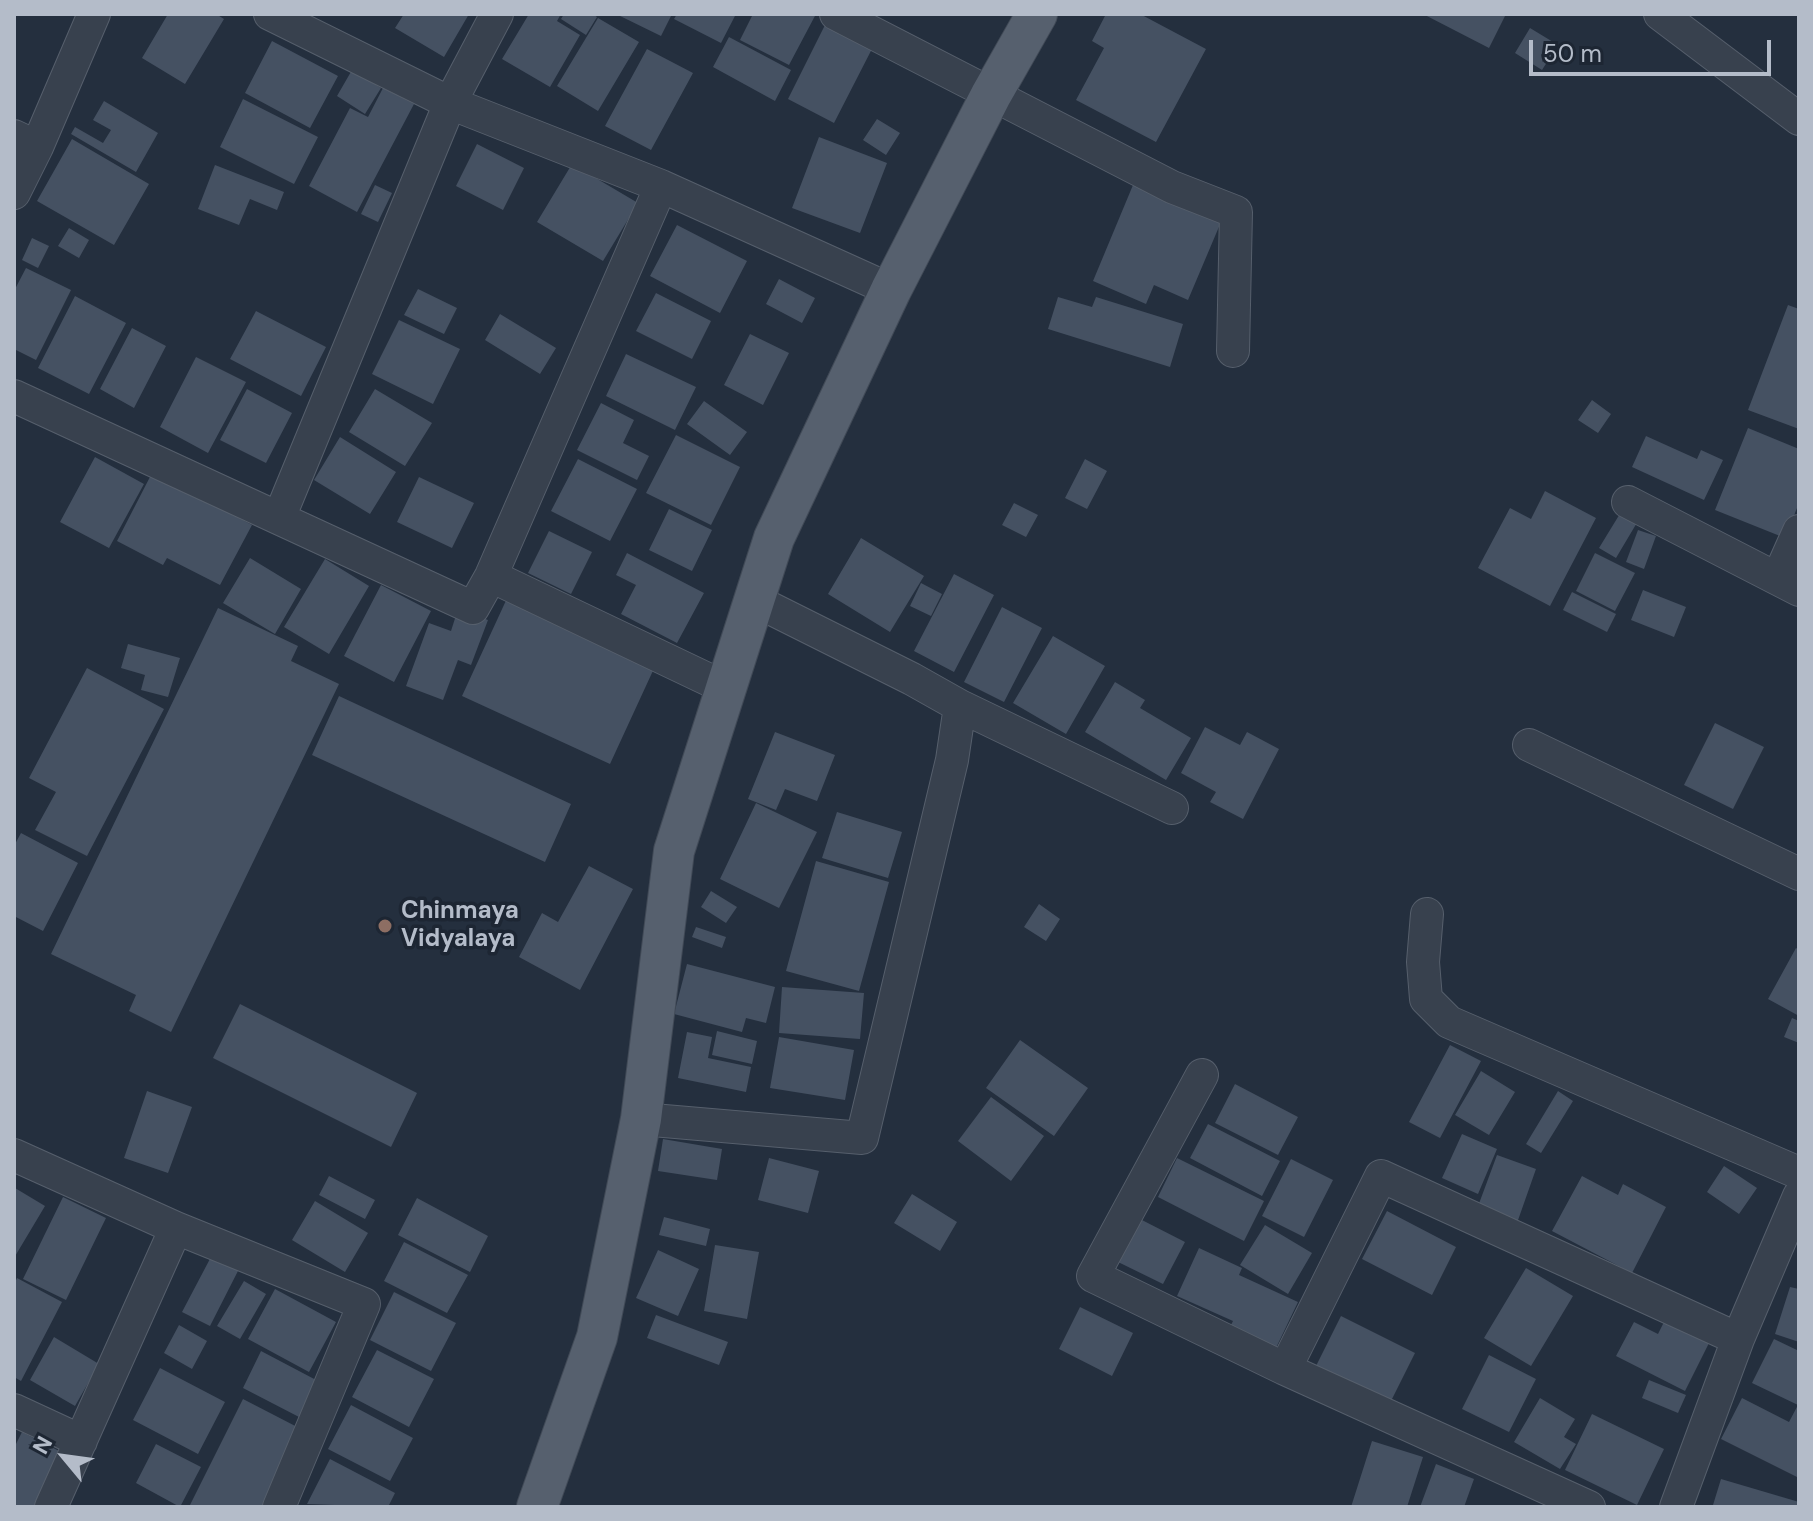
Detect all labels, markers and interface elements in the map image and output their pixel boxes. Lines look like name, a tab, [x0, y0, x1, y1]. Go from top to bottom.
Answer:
scale bar	[1533, 24, 1775, 74]
text: 50 m	[1543, 38, 1602, 69]
place label: Chinmaya Vidyalaya	[401, 898, 519, 954]
marker: Chinmaya Vidyalaya	[376, 917, 394, 935]
north arrow	[24, 1417, 104, 1497]
text: N	[26, 1431, 59, 1459]

